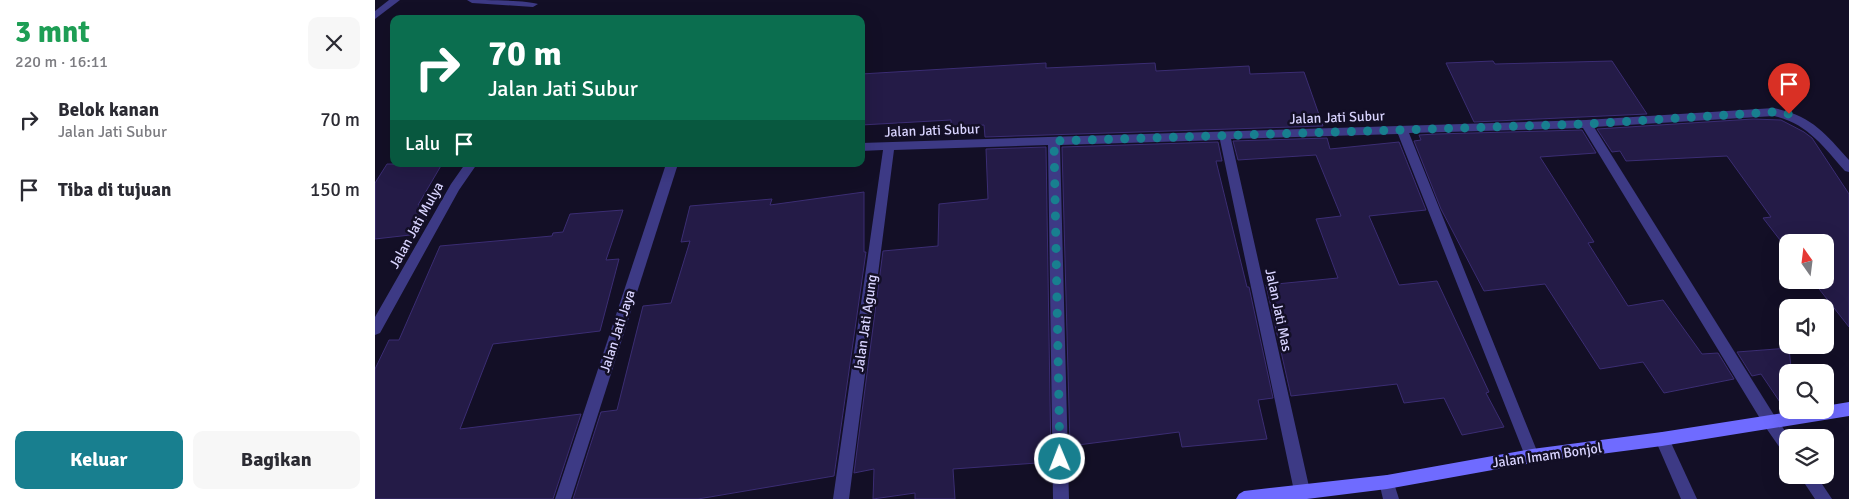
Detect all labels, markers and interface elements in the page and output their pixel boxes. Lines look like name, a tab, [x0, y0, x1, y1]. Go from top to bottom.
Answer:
text: 3 mnt	[15, 14, 90, 51]
button: close	[308, 17, 360, 69]
text: 70 m	[488, 32, 562, 75]
icon: right	[405, 35, 470, 100]
text: 220 m · 16:11	[15, 52, 108, 72]
pin	[1768, 63, 1810, 114]
icon: arrive	[1775, 70, 1803, 98]
text: Jalan Jati Subur	[488, 75, 638, 102]
text: Belok kanan	[58, 98, 159, 122]
icon: right	[15, 106, 43, 134]
street label: Jalan Jati Subur	[1289, 107, 1386, 128]
text: 70 m	[320, 108, 360, 132]
street label: Jalan Jati Subur	[884, 120, 981, 141]
text: Jalan Jati Subur	[58, 122, 167, 142]
icon: arrive	[450, 130, 478, 158]
text: Lalu	[405, 132, 440, 156]
icon: arrive	[15, 176, 43, 204]
text: Tiba di tujuan	[58, 178, 171, 202]
text: 150 m	[310, 178, 360, 202]
street label: Jalan Jati Mulya	[386, 179, 447, 271]
north arrow	[1779, 234, 1834, 289]
map controls	[1779, 234, 1834, 484]
street label: Jalan Jati Mas	[1261, 267, 1296, 353]
street label: Jalan Jati Agung	[850, 273, 881, 373]
street label: Jalan Jati Jaya	[596, 288, 639, 375]
button: sound	[1779, 299, 1834, 354]
button: search	[1779, 364, 1834, 419]
button: layers	[1779, 429, 1834, 484]
button: Keluar	[15, 431, 183, 489]
button: Bagikan	[193, 431, 360, 489]
position arrow	[1033, 432, 1085, 484]
street label: Jalan Imam Bonjol	[1491, 439, 1603, 472]

